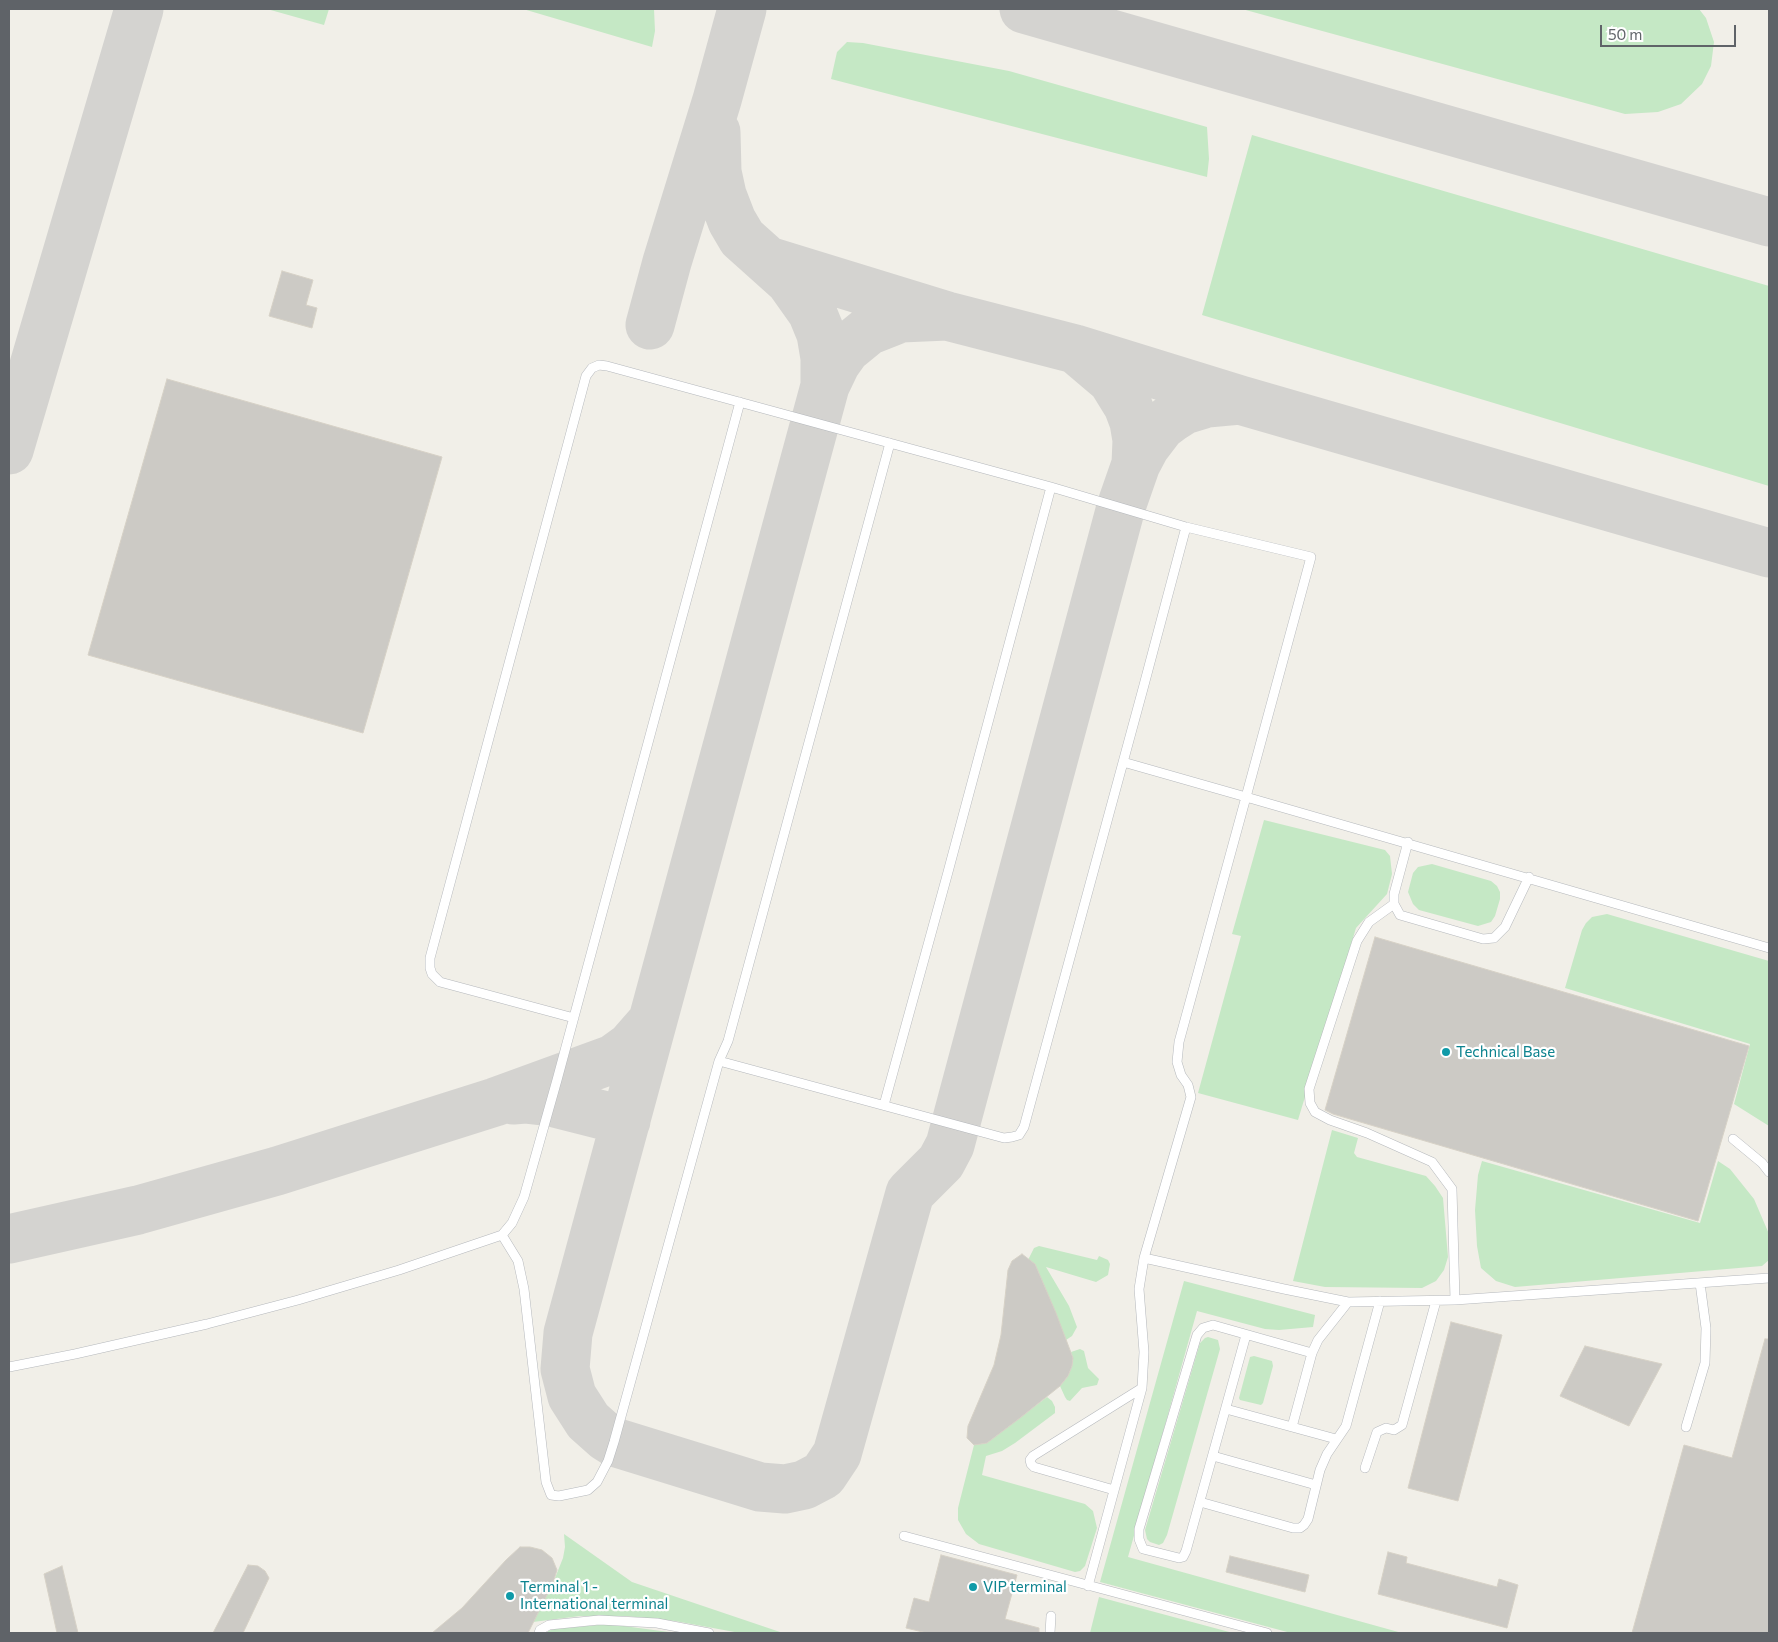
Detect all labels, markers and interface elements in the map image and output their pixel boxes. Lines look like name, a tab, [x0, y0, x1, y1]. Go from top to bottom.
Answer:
scale bar	[1603, 15, 1739, 47]
text: 50 m	[1608, 25, 1642, 43]
place label: Technical Base	[1456, 1043, 1555, 1061]
marker: Technical Base	[1440, 1046, 1452, 1058]
place label: Terminal 1 - International terminal	[520, 1578, 668, 1613]
place label: VIP terminal	[983, 1578, 1067, 1596]
marker: VIP terminal	[967, 1581, 979, 1593]
marker: Terminal 1 - International terminal	[504, 1590, 516, 1602]

